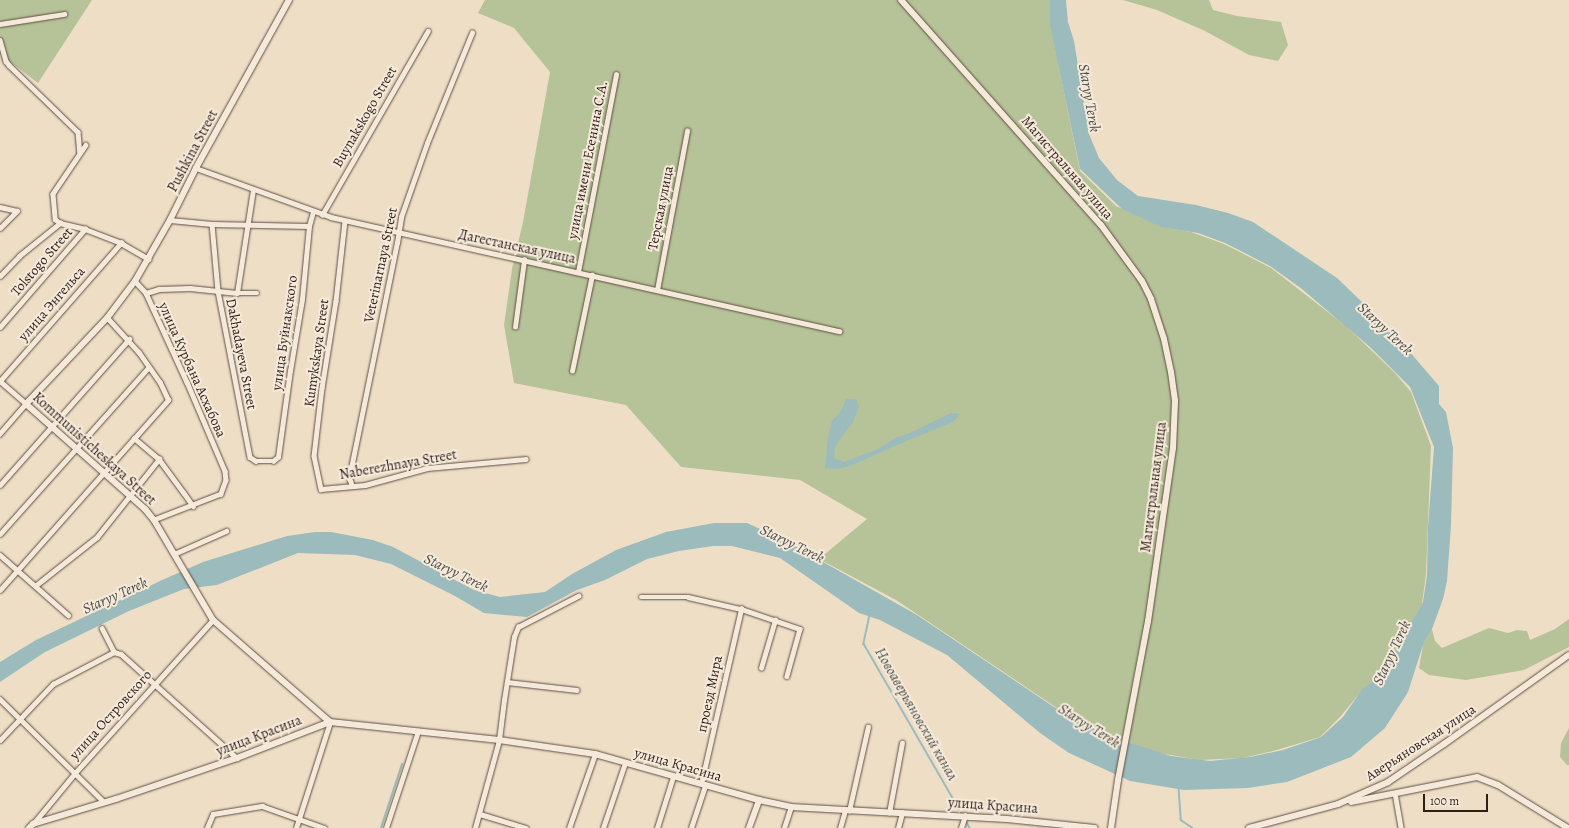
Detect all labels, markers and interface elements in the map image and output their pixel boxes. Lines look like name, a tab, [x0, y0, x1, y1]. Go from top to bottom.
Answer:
water label: Staryy Terek	[1074, 62, 1104, 134]
street label: Buynakskogo Street	[329, 64, 401, 170]
street label: улица имени Есенина С.А.	[564, 79, 612, 241]
street label: Pushkina Street	[164, 107, 222, 195]
street label: Магистральная улица	[1018, 113, 1116, 223]
street label: Терская улица	[645, 165, 677, 251]
street label: Veterinarnaya Street	[361, 206, 401, 324]
street label: Tolstogo Street	[8, 224, 76, 300]
street label: Дагестанская улица	[457, 226, 577, 268]
street label: улица Энгельса	[15, 263, 89, 345]
street label: улица Буйнакского	[269, 274, 301, 392]
street label: Dakhadayeva Street	[222, 297, 260, 411]
street label: Kumykskaya Street	[301, 298, 333, 408]
water label: Staryy Terek	[1354, 299, 1416, 359]
street label: улица Курбана Асхабова	[155, 300, 229, 440]
street label: Kommunisticheskaya Street	[29, 389, 159, 509]
street label: Магистральная улица	[1138, 421, 1170, 553]
street label: Naberezhnaya Street	[338, 446, 458, 484]
water label: Staryy Terek	[757, 521, 827, 567]
water label: Staryy Terek	[421, 550, 491, 596]
water label: Staryy Terek	[80, 574, 150, 618]
water label: Staryy Terek	[1369, 618, 1415, 688]
water label: Новоаверьяновский канал	[871, 644, 961, 784]
street label: проезд Мира	[694, 654, 726, 734]
street label: улица Островского	[66, 667, 156, 763]
water label: Staryy Terek	[1055, 700, 1123, 752]
street label: Аверьяновская улица	[1363, 701, 1479, 785]
street label: улица Красина	[214, 712, 304, 760]
street label: улица Красина	[632, 745, 724, 785]
scale bar	[1425, 786, 1490, 812]
text: 100 m	[1430, 793, 1459, 809]
street label: улица Красина	[948, 794, 1038, 818]

